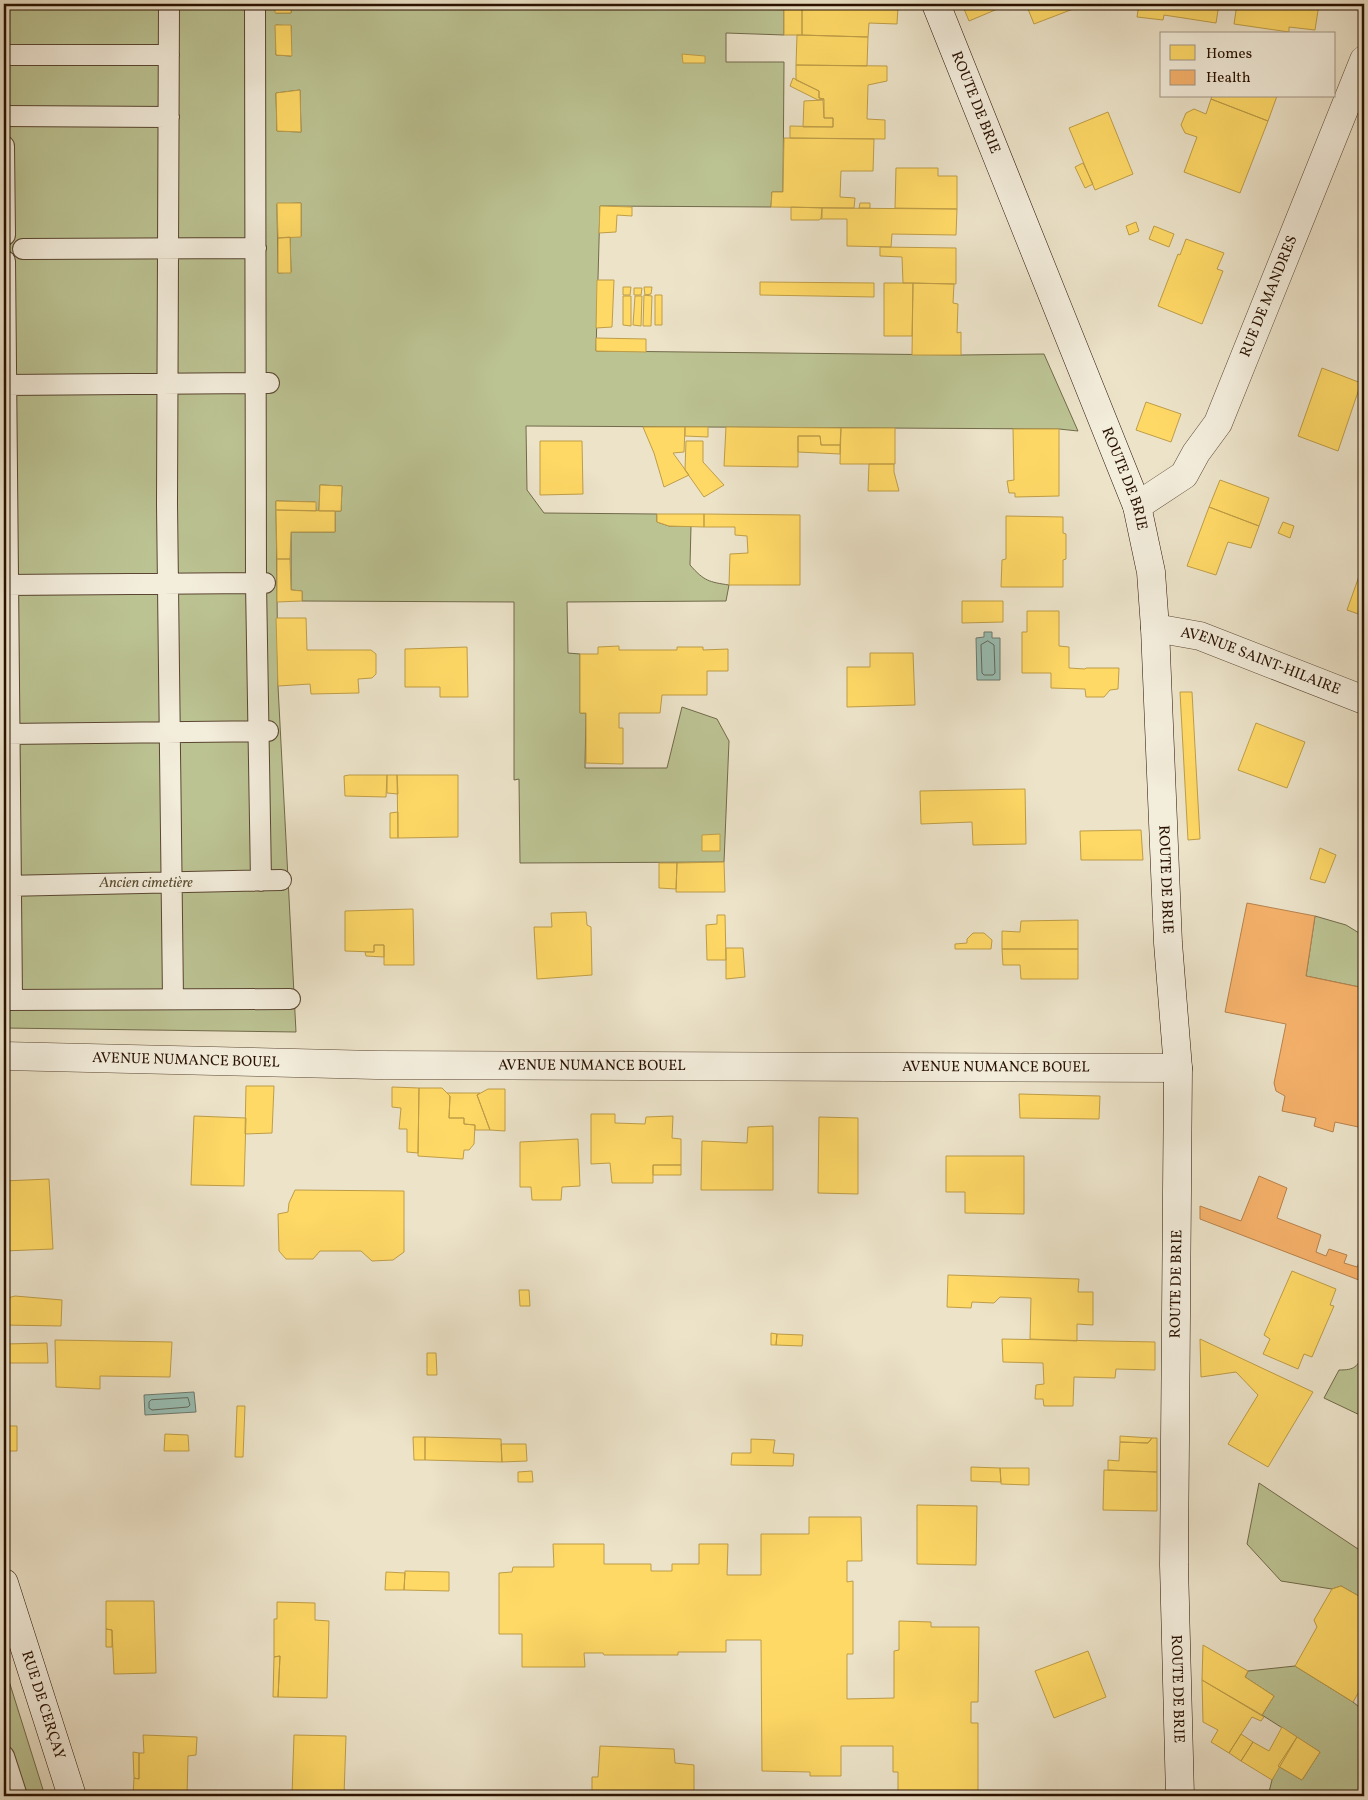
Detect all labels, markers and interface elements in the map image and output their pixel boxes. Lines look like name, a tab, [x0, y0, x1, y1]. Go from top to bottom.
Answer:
legend	[1160, 32, 1336, 98]
text: Homes	[1206, 44, 1252, 65]
street label: ROUTE DE BRIE	[945, 48, 1005, 157]
text: Health	[1206, 68, 1251, 89]
street label: RUE DE MANDRES	[1235, 232, 1303, 360]
street label: ROUTE DE BRIE	[1096, 424, 1152, 532]
street label: AVENUE SAINT-HILAIRE	[1179, 622, 1344, 700]
street label: ROUTE DE BRIE	[1153, 825, 1178, 934]
park label: Ancien cimetière	[98, 873, 193, 894]
street label: AVENUE NUMANCE BOUEL	[92, 1048, 281, 1073]
street label: AVENUE NUMANCE BOUEL	[498, 1055, 686, 1077]
street label: AVENUE NUMANCE BOUEL	[902, 1056, 1090, 1078]
street label: ROUTE DE BRIE	[1166, 1229, 1188, 1339]
street label: ROUTE DE BRIE	[1165, 1634, 1189, 1744]
street label: RUE DE CERÇAY	[16, 1648, 70, 1762]

